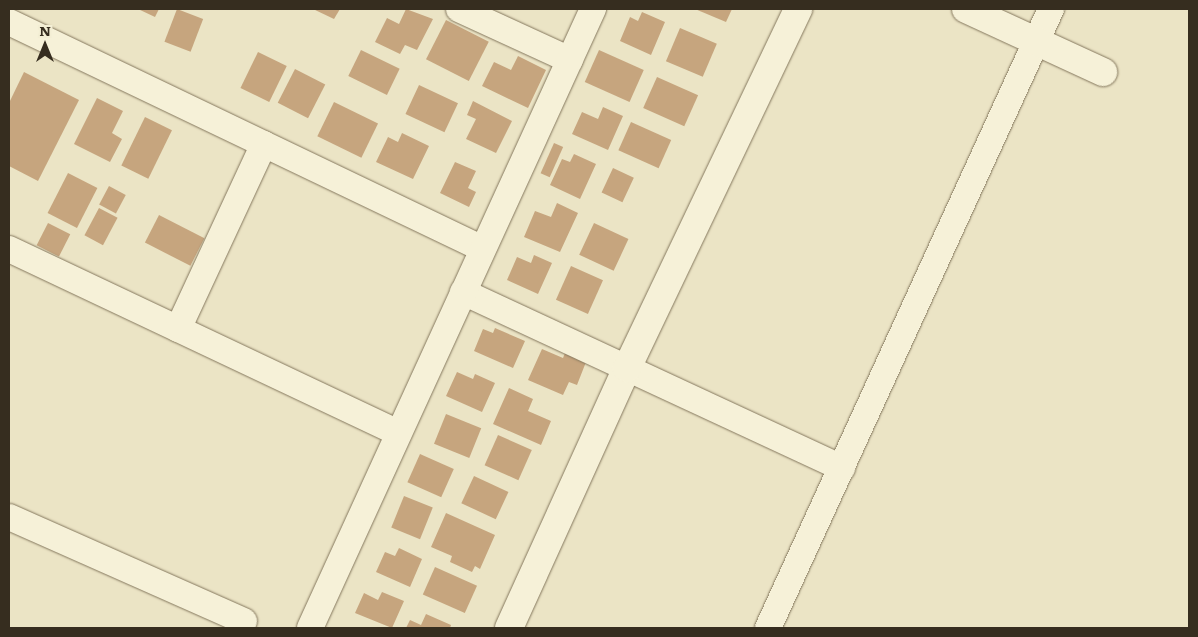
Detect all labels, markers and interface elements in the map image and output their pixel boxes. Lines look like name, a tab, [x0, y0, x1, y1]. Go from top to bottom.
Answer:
north arrow	[20, 20, 70, 70]
text: N	[39, 20, 51, 40]

